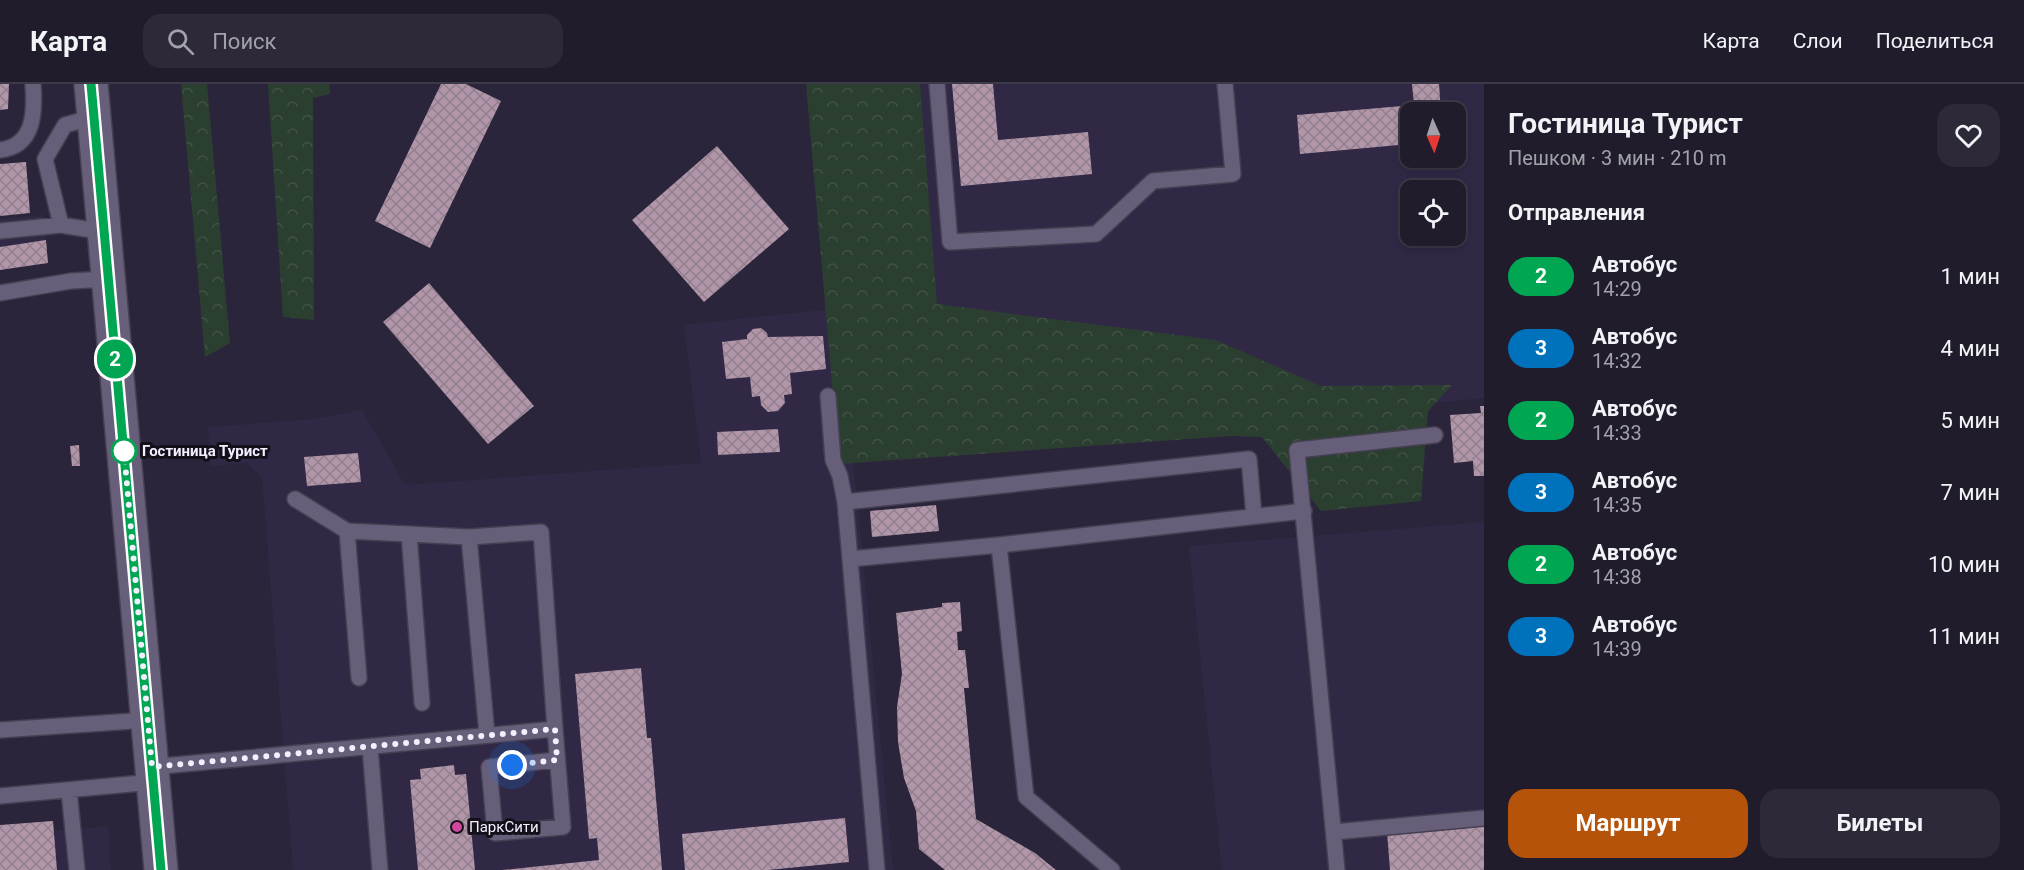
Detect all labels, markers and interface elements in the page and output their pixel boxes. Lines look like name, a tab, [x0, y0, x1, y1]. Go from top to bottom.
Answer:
search box	[143, 14, 563, 68]
text: Карта	[30, 25, 107, 58]
icon: search	[164, 25, 197, 58]
text: Поиск	[212, 29, 277, 54]
text: Карта	[1703, 29, 1760, 53]
text: Слои	[1793, 29, 1843, 53]
text: Поделиться	[1876, 29, 1994, 53]
north arrow	[1400, 102, 1466, 168]
map controls	[1400, 102, 1466, 246]
button: heart	[1937, 104, 2000, 167]
text: Гостиница Турист	[1508, 107, 1743, 140]
text: Пешком · 3 мин · 210 m	[1508, 146, 1727, 170]
button: locate	[1400, 180, 1466, 246]
text: Отправления	[1508, 200, 1645, 225]
text: Автобус	[1592, 252, 1677, 277]
text: 2	[1535, 264, 1547, 288]
text: 1 мин	[1940, 264, 2000, 289]
text: 14:29	[1592, 277, 1642, 301]
text: Автобус	[1592, 324, 1677, 349]
text: 3	[1535, 336, 1547, 360]
text: 4 мин	[1940, 336, 2000, 361]
line badge: 2	[96, 340, 134, 378]
text: 2	[109, 347, 121, 371]
text: 14:32	[1592, 349, 1642, 373]
text: Автобус	[1592, 396, 1677, 421]
text: 2	[1535, 408, 1547, 432]
text: 5 мин	[1940, 408, 2000, 433]
text: 14:33	[1592, 421, 1642, 445]
marker: Гостиница Турист	[111, 438, 137, 464]
place label: Гостиница Турист	[142, 442, 268, 460]
text: Автобус	[1592, 468, 1677, 493]
text: 3	[1535, 480, 1547, 504]
text: 7 мин	[1940, 480, 2000, 505]
text: 14:35	[1592, 493, 1642, 517]
text: Автобус	[1592, 540, 1677, 565]
text: 2	[1535, 552, 1547, 576]
text: 10 мин	[1928, 552, 2000, 577]
text: 14:38	[1592, 565, 1642, 589]
text: Автобус	[1592, 612, 1677, 637]
text: 3	[1535, 624, 1547, 648]
text: 11 мин	[1928, 624, 2000, 649]
text: 14:39	[1592, 637, 1642, 661]
your location	[497, 750, 527, 780]
button: Маршрут	[1508, 789, 1748, 858]
button: Билеты	[1760, 789, 2000, 858]
place label: ПаркСити	[469, 818, 539, 836]
marker: ПаркСити	[450, 820, 464, 834]

